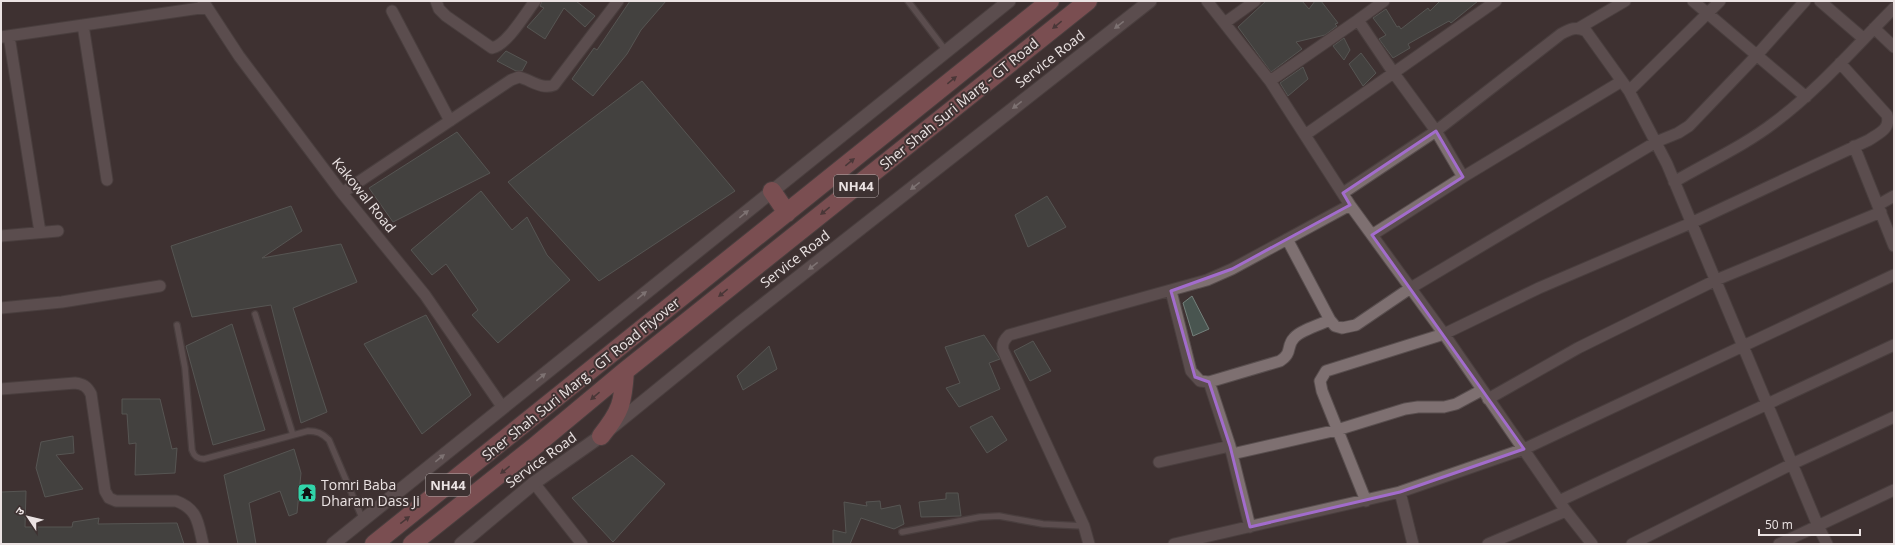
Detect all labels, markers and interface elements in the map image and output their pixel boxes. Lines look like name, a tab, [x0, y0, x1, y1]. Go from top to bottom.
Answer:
one-way arrow	[1052, 21, 1063, 30]
one-way arrow	[1114, 21, 1125, 29]
street label: Service Road	[1011, 25, 1088, 92]
street label: Sher Shah Suri Marg - GT Road	[875, 34, 1042, 174]
one-way arrow	[946, 76, 957, 85]
one-way arrow	[1012, 101, 1023, 110]
street label: Kakowal Road	[328, 153, 401, 236]
one-way arrow	[845, 157, 856, 166]
road number: NH44	[834, 175, 878, 197]
one-way arrow	[909, 181, 920, 190]
one-way arrow	[819, 207, 830, 216]
one-way arrow	[738, 210, 749, 218]
street label: Service Road	[756, 225, 833, 292]
one-way arrow	[807, 262, 818, 270]
one-way arrow	[718, 288, 729, 297]
one-way arrow	[637, 291, 648, 300]
street label: Sher Shah Suri Marg - GT Road Flyover	[478, 292, 684, 465]
one-way arrow	[536, 372, 546, 381]
one-way arrow	[589, 392, 600, 401]
street label: Service Road	[501, 427, 580, 492]
one-way arrow	[434, 454, 445, 463]
one-way arrow	[499, 466, 510, 475]
road number: NH44	[426, 474, 470, 496]
place label: Tomri Baba Dharam Dass Ji	[321, 475, 420, 510]
temple icon: Tomri Baba Dharam Dass Ji	[296, 482, 318, 504]
north arrow	[8, 497, 48, 537]
text: उ	[11, 504, 28, 518]
scale bar	[1759, 511, 1860, 537]
one-way arrow	[399, 515, 410, 524]
text: 50 m	[1765, 516, 1793, 533]

